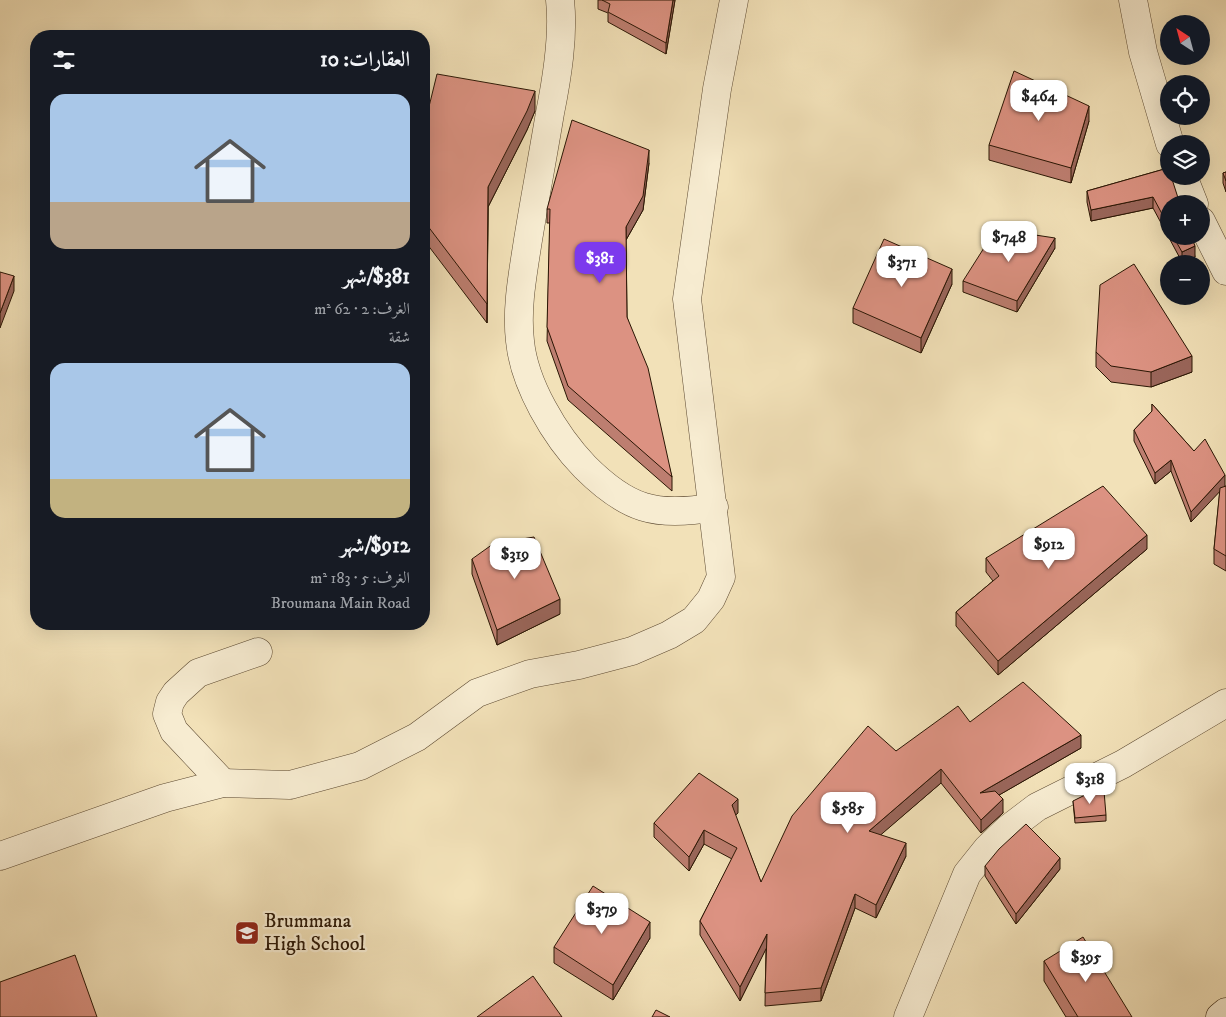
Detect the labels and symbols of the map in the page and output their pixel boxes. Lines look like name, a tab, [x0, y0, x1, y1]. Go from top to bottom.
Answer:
north arrow	[1160, 15, 1210, 65]
pin: $464	[1009, 80, 1069, 122]
pin: $748	[979, 220, 1039, 263]
pin: $381	[570, 242, 630, 284]
pin: $371	[872, 246, 932, 288]
pin: $912	[1019, 528, 1079, 570]
pin: $319	[485, 538, 545, 580]
pin: $318	[1060, 762, 1120, 805]
pin: $585	[818, 792, 878, 834]
pin: $379	[572, 892, 632, 935]
place label: Brummana High School	[264, 909, 365, 957]
school or university icon: Brummana High School	[234, 920, 260, 946]
pin: $395	[1056, 940, 1116, 983]

